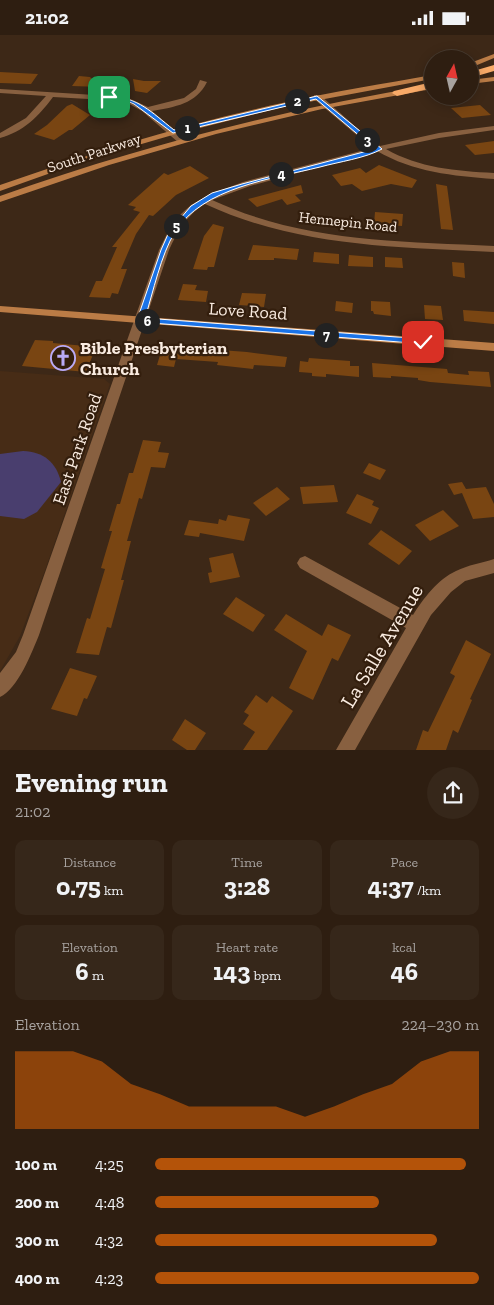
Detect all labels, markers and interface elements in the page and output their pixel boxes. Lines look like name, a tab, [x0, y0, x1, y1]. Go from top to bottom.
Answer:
text: 21:02	[25, 6, 69, 29]
north arrow	[424, 50, 479, 105]
map controls	[424, 50, 479, 105]
pin	[88, 76, 130, 118]
icon: arrive	[95, 83, 123, 111]
pin: 2	[284, 89, 310, 113]
text: 2	[294, 93, 301, 110]
pin: 1	[174, 115, 200, 141]
text: 1	[185, 120, 190, 137]
pin: 3	[354, 127, 380, 153]
street label: South Parkway	[45, 129, 143, 177]
text: 3	[364, 132, 371, 149]
pin: 4	[268, 161, 294, 187]
text: 4	[278, 166, 285, 183]
street label: Hennepin Road	[298, 208, 399, 236]
pin: 5	[164, 213, 188, 239]
text: 5	[173, 218, 180, 235]
street label: Love Road	[208, 297, 288, 325]
pin: 6	[134, 309, 160, 333]
text: 6	[144, 313, 151, 330]
pin	[402, 321, 444, 363]
pin: 7	[314, 323, 338, 347]
text: 7	[323, 327, 330, 344]
icon: check	[409, 328, 437, 356]
place label: Bible Presbyterian Church	[80, 337, 228, 380]
church icon: Bible Presbyterian Church	[50, 345, 76, 371]
street label: East Park Road	[48, 390, 106, 508]
street label: La Salle Avenue	[335, 579, 428, 712]
text: Evening run	[15, 766, 168, 799]
button: share	[427, 767, 479, 819]
text: 21:02	[15, 802, 50, 821]
text: Distance	[63, 854, 116, 871]
text: Time	[231, 854, 263, 871]
text: Pace	[390, 854, 418, 871]
text: 0.75	[56, 871, 101, 901]
text: 3:28	[224, 871, 270, 901]
text: 4:37	[368, 871, 414, 901]
text: km	[101, 882, 123, 899]
text: /km	[414, 882, 441, 899]
text: Elevation	[61, 939, 118, 956]
text: Heart rate	[216, 939, 278, 956]
text: kcal	[392, 939, 416, 956]
text: 6	[75, 956, 89, 986]
text: 143	[213, 956, 251, 986]
text: 46	[390, 956, 418, 986]
text: m	[89, 967, 104, 984]
text: bpm	[251, 967, 281, 984]
text: Elevation	[15, 1015, 80, 1034]
text: 224–230 m	[402, 1015, 479, 1034]
text: 100 m	[15, 1155, 57, 1174]
text: 4:25	[95, 1155, 124, 1174]
text: 200 m	[15, 1193, 59, 1212]
text: 4:48	[95, 1193, 124, 1212]
text: 300 m	[15, 1231, 59, 1250]
text: 4:32	[95, 1231, 123, 1250]
text: 400 m	[15, 1269, 60, 1288]
text: 4:23	[95, 1269, 123, 1288]

